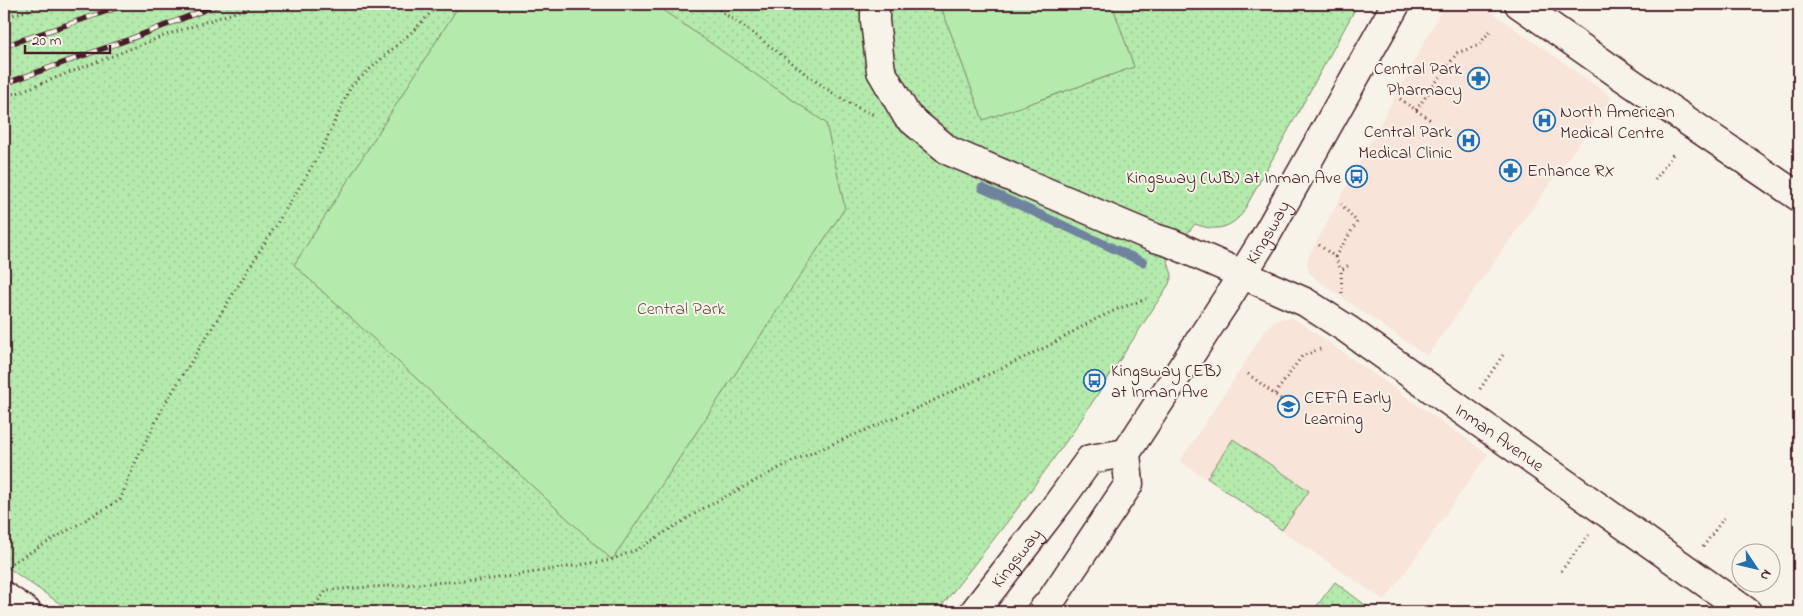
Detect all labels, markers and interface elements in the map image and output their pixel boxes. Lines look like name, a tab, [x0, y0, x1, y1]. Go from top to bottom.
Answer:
scale bar	[25, 22, 110, 54]
text: 20 m	[32, 30, 62, 52]
place label: Central Park Pharmacy	[1374, 57, 1462, 104]
pharmacy icon: Central Park Pharmacy	[1466, 66, 1490, 90]
place label: North American Medical Centre	[1560, 100, 1675, 147]
hospital icon: North American Medical Centre	[1532, 109, 1556, 133]
place label: Central Park Medical Clinic	[1358, 120, 1452, 167]
hospital icon: Central Park Medical Clinic	[1456, 129, 1480, 153]
pharmacy icon: Enhance RX	[1499, 158, 1523, 182]
place label: Enhance RX	[1527, 159, 1615, 185]
bus stop icon: Kingsway (WB) at Inman Ave	[1345, 165, 1369, 189]
place label: Kingsway (WB) at Inman Ave	[1126, 166, 1342, 193]
street label: Kingsway	[1241, 197, 1298, 270]
park label: Central Park	[637, 297, 725, 323]
place label: Kingsway (EB) at Inman Ave	[1111, 359, 1221, 406]
bus stop icon: Kingsway (EB) at Inman Ave	[1083, 368, 1107, 392]
place label: CEFA Early Learning	[1304, 386, 1391, 434]
school or university icon: CEFA Early Learning	[1276, 395, 1300, 419]
street label: Inman Avenue	[1449, 398, 1549, 480]
street label: Kingsway	[986, 523, 1049, 594]
north arrow	[1730, 544, 1780, 594]
text: N	[1754, 565, 1777, 584]

